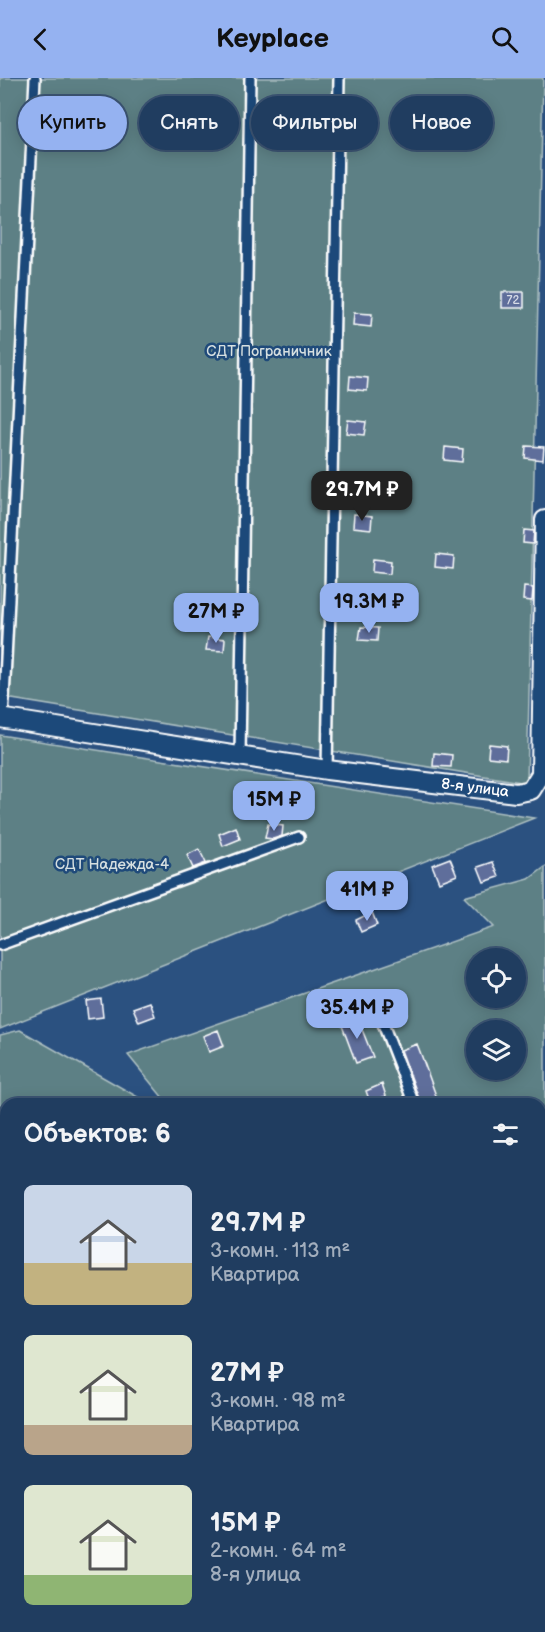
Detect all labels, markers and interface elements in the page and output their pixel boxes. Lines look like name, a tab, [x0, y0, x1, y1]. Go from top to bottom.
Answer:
icon: back	[24, 23, 57, 56]
text: Keyplace	[216, 23, 329, 55]
icon: search	[488, 23, 521, 56]
chip: Купить	[18, 96, 127, 150]
chip: Снять	[139, 96, 239, 150]
chip: Фильтры	[251, 96, 378, 150]
chip: Новое	[390, 96, 493, 150]
house number: 72	[507, 293, 519, 308]
park label: СДТ Пограничник	[206, 342, 332, 361]
pin: 29.7M ₽	[307, 471, 417, 522]
text: 29.7M ₽	[325, 478, 399, 502]
pin: 19.3M ₽	[314, 583, 424, 634]
text: 19.3M ₽	[334, 590, 404, 614]
pin: 27M ₽	[174, 593, 258, 644]
text: 27M ₽	[188, 600, 244, 624]
street label: 8-я улица	[440, 774, 510, 802]
pin: 15M ₽	[232, 781, 316, 832]
text: 15M ₽	[247, 788, 301, 812]
park label: СДТ Надежда-4	[55, 855, 169, 874]
pin: 41M ₽	[325, 871, 409, 922]
text: 41M ₽	[340, 878, 394, 902]
map controls	[466, 948, 526, 1080]
button: locate	[466, 948, 526, 1008]
pin: 35.4M ₽	[302, 989, 412, 1040]
text: 35.4M ₽	[320, 996, 394, 1020]
button: layers	[466, 1020, 526, 1080]
icon: filters	[489, 1118, 522, 1151]
text: Объектов: 6	[24, 1119, 171, 1150]
text: 29.7M ₽	[210, 1208, 305, 1239]
icon: home	[72, 1209, 144, 1281]
text: 3-комн. · 113 m²	[210, 1239, 350, 1263]
text: Квартира	[210, 1263, 300, 1287]
text: 27M ₽	[210, 1358, 284, 1389]
icon: home	[72, 1359, 144, 1431]
text: 3-комн. · 98 m²	[210, 1389, 346, 1413]
text: Квартира	[210, 1413, 300, 1437]
text: 15M ₽	[210, 1508, 281, 1539]
icon: home	[72, 1509, 144, 1581]
text: 2-комн. · 64 m²	[210, 1539, 346, 1563]
text: 8-я улица	[210, 1563, 301, 1587]

